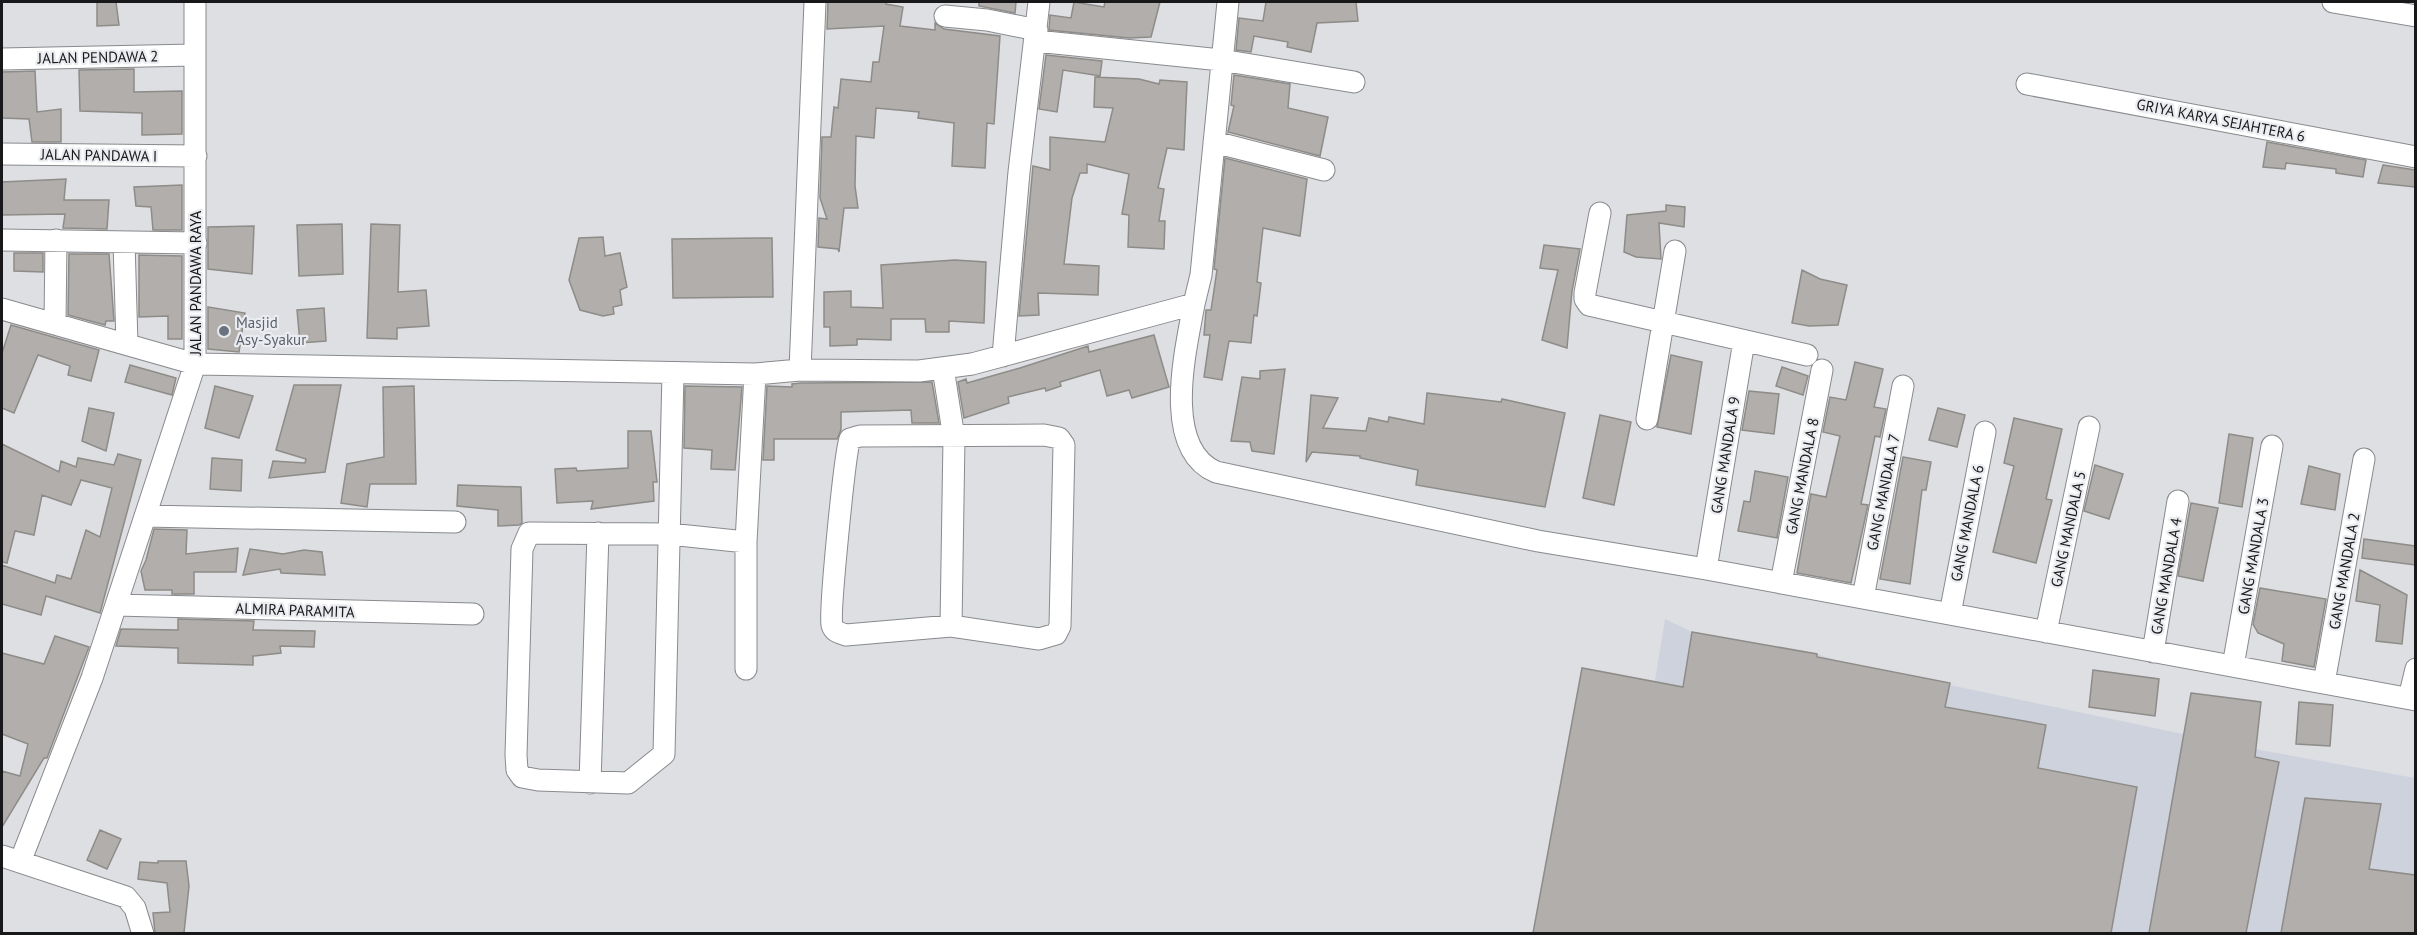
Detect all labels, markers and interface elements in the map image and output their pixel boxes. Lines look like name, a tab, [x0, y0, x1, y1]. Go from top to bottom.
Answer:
street label: JALAN PENDAWA 2	[37, 46, 158, 68]
street label: GRIYA KARYA SEJAHTERA 6	[2135, 94, 2307, 146]
street label: JALAN PANDAWA I	[40, 144, 157, 166]
street label: JALAN PANDAWA RAYA	[186, 211, 205, 356]
place label: Masjid Asy-Syakur	[236, 313, 306, 349]
marker: Masjid Asy-Syakur	[217, 324, 231, 338]
street label: GANG MANDALA 9	[1706, 395, 1744, 515]
street label: GANG MANDALA 8	[1781, 416, 1823, 536]
street label: GANG MANDALA 7	[1862, 432, 1904, 552]
street label: GANG MANDALA 6	[1946, 463, 1988, 583]
street label: GANG MANDALA 5	[2046, 469, 2090, 589]
street label: GANG MANDALA 3	[2233, 496, 2273, 616]
street label: GANG MANDALA 2	[2324, 511, 2364, 631]
street label: GANG MANDALA 4	[2146, 516, 2186, 636]
street label: ALMIRA PARAMITA	[235, 598, 355, 622]

